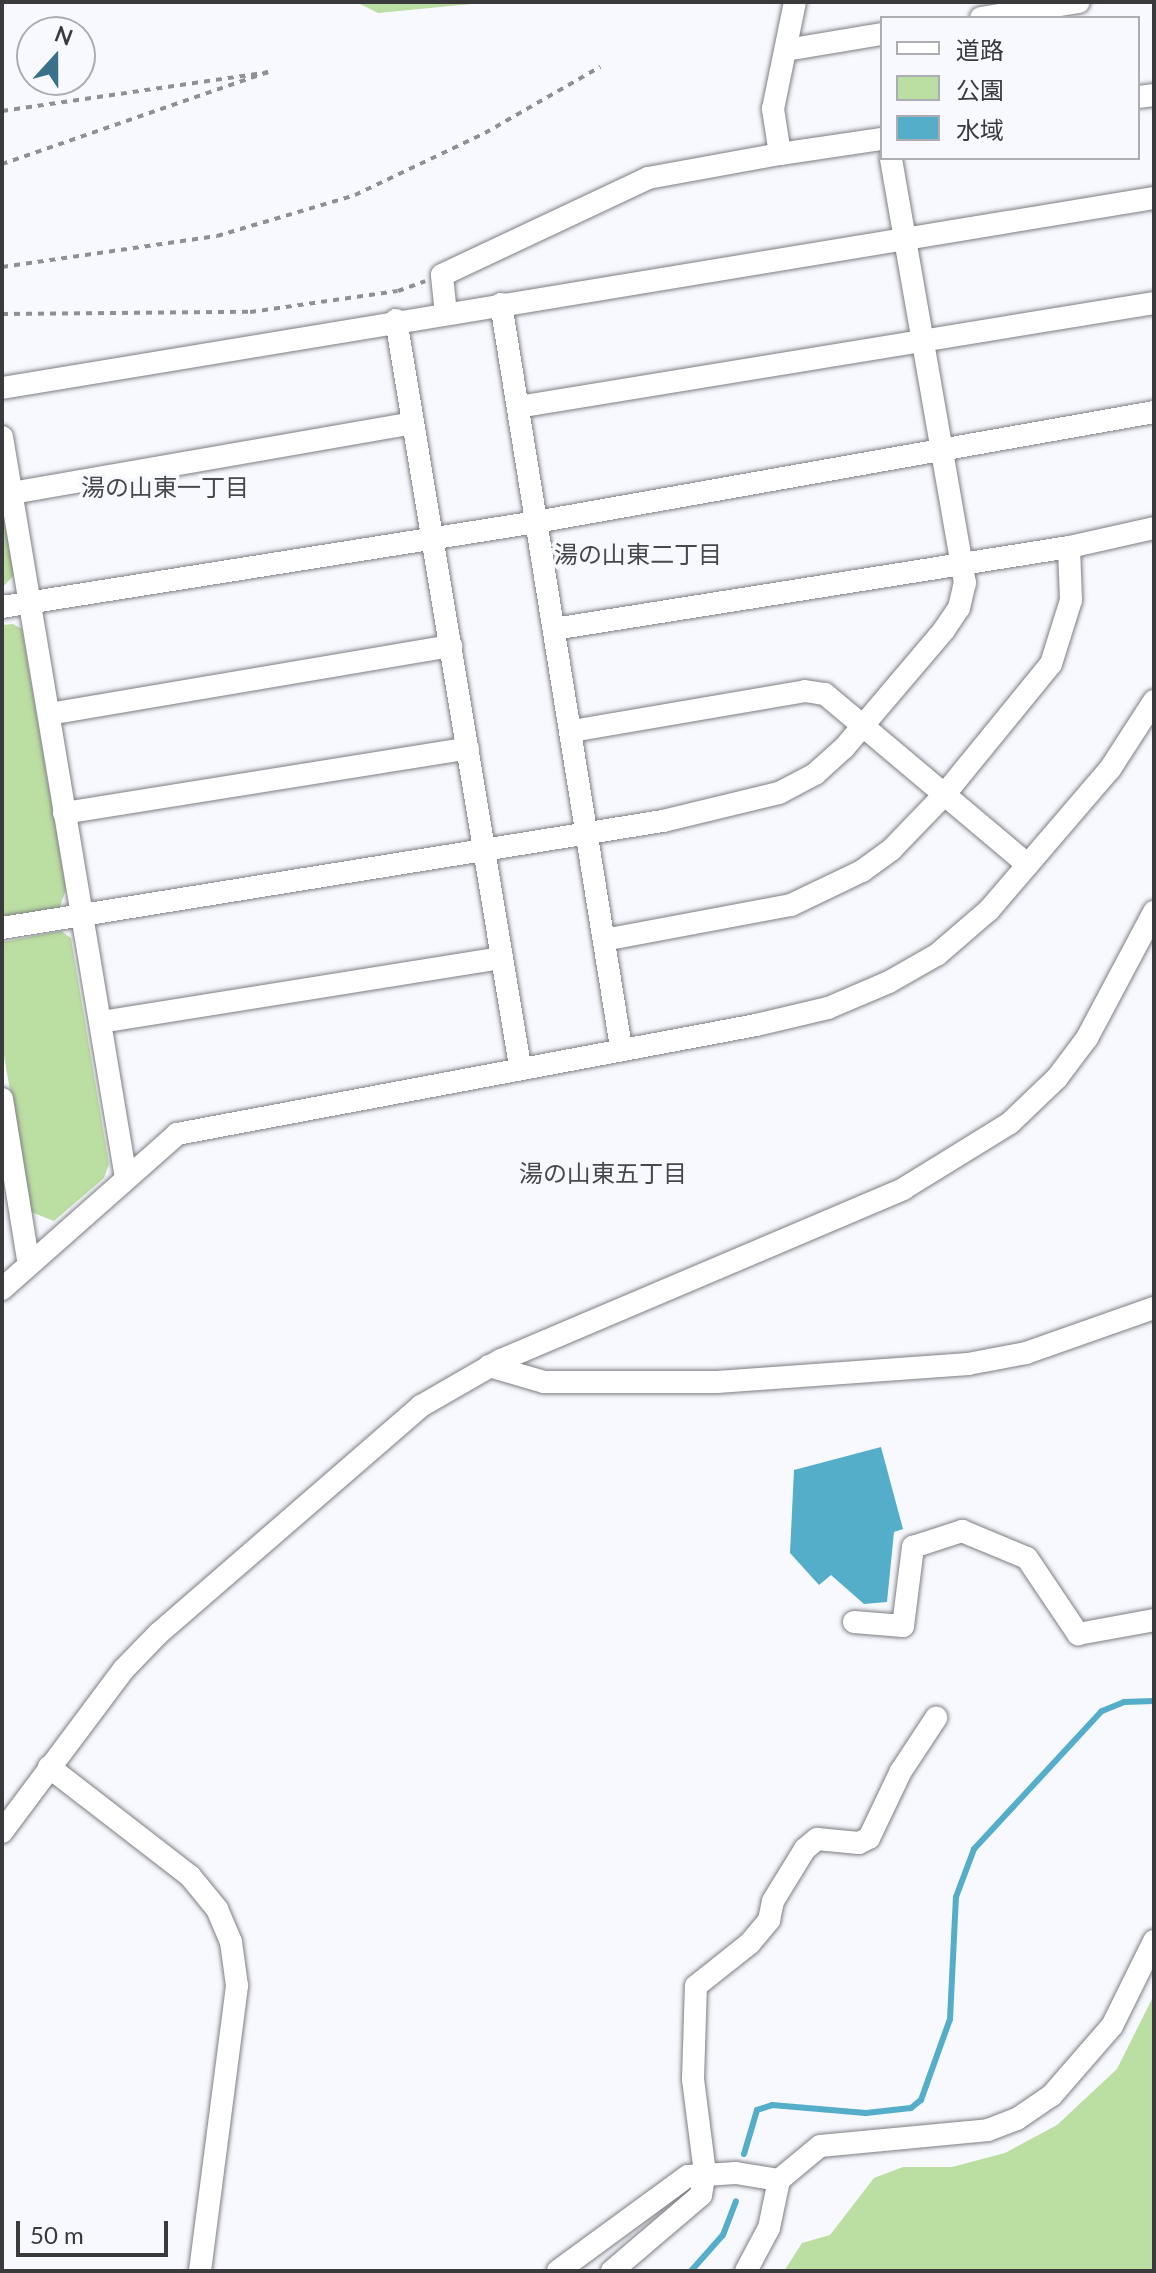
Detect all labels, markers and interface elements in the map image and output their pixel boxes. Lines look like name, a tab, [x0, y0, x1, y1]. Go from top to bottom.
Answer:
north arrow	[16, 16, 96, 96]
legend	[880, 16, 1140, 160]
text: N	[51, 19, 77, 51]
text: 道路	[956, 35, 1004, 64]
text: 公園	[956, 75, 1004, 104]
text: 水域	[956, 115, 1004, 144]
district label: 湯の山東一丁目	[81, 473, 249, 501]
district label: 湯の山東二丁目	[554, 540, 722, 568]
district label: 湯の山東五丁目	[519, 1159, 687, 1187]
scale bar	[20, 2205, 172, 2255]
text: 50 m	[30, 2220, 84, 2249]

